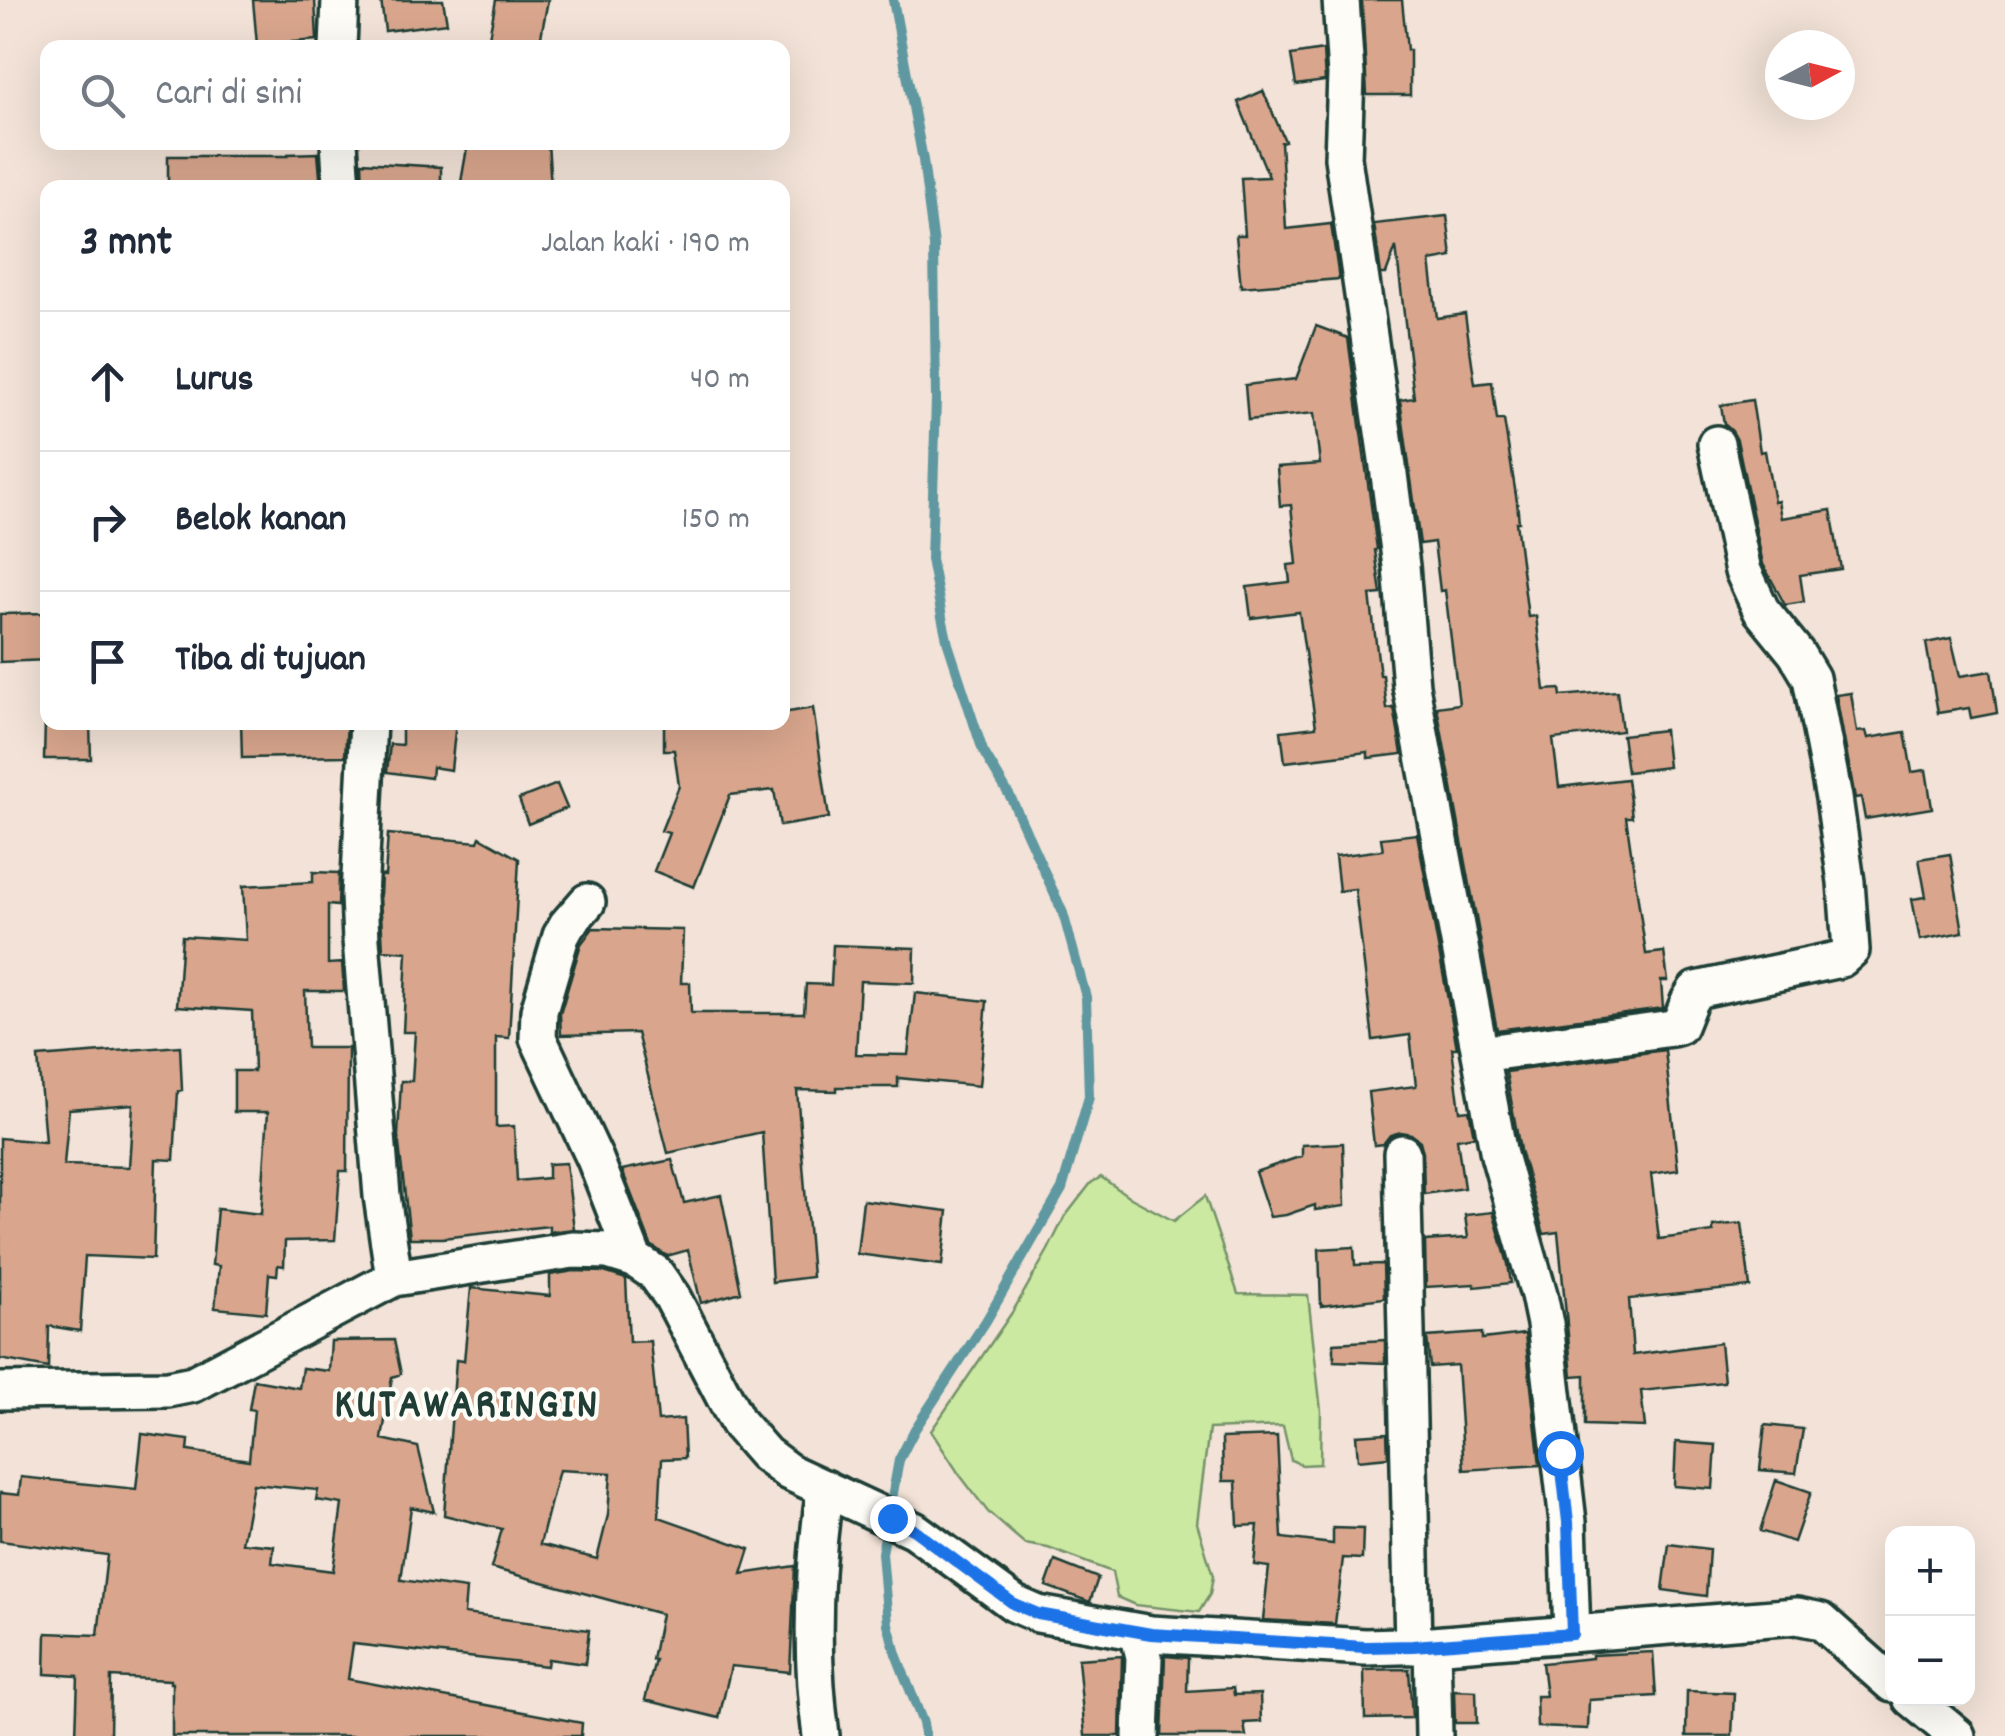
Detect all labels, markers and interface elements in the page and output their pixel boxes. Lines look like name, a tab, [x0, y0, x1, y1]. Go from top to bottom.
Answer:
north arrow	[1765, 30, 1855, 120]
search box	[40, 40, 790, 150]
icon: search	[75, 68, 130, 123]
text: Cari di sini	[155, 68, 302, 123]
text: 3 mnt	[80, 215, 172, 275]
text: Jalan kaki · 190 m	[541, 222, 750, 268]
icon: ahead	[80, 354, 135, 409]
text: Lurus	[175, 354, 253, 409]
text: 40 m	[690, 358, 750, 404]
icon: right	[80, 494, 135, 549]
text: Belok kanan	[175, 494, 346, 549]
text: 150 m	[681, 498, 750, 544]
icon: arrive	[80, 634, 135, 689]
text: Tiba di tujuan	[175, 634, 366, 689]
district label: KUTAWARINGIN	[334, 1378, 600, 1438]
route start	[1538, 1431, 1584, 1477]
route end	[870, 1496, 916, 1542]
map controls	[1885, 1526, 1975, 1706]
button: +	[1885, 1526, 1975, 1616]
button: −	[1885, 1616, 1975, 1706]

